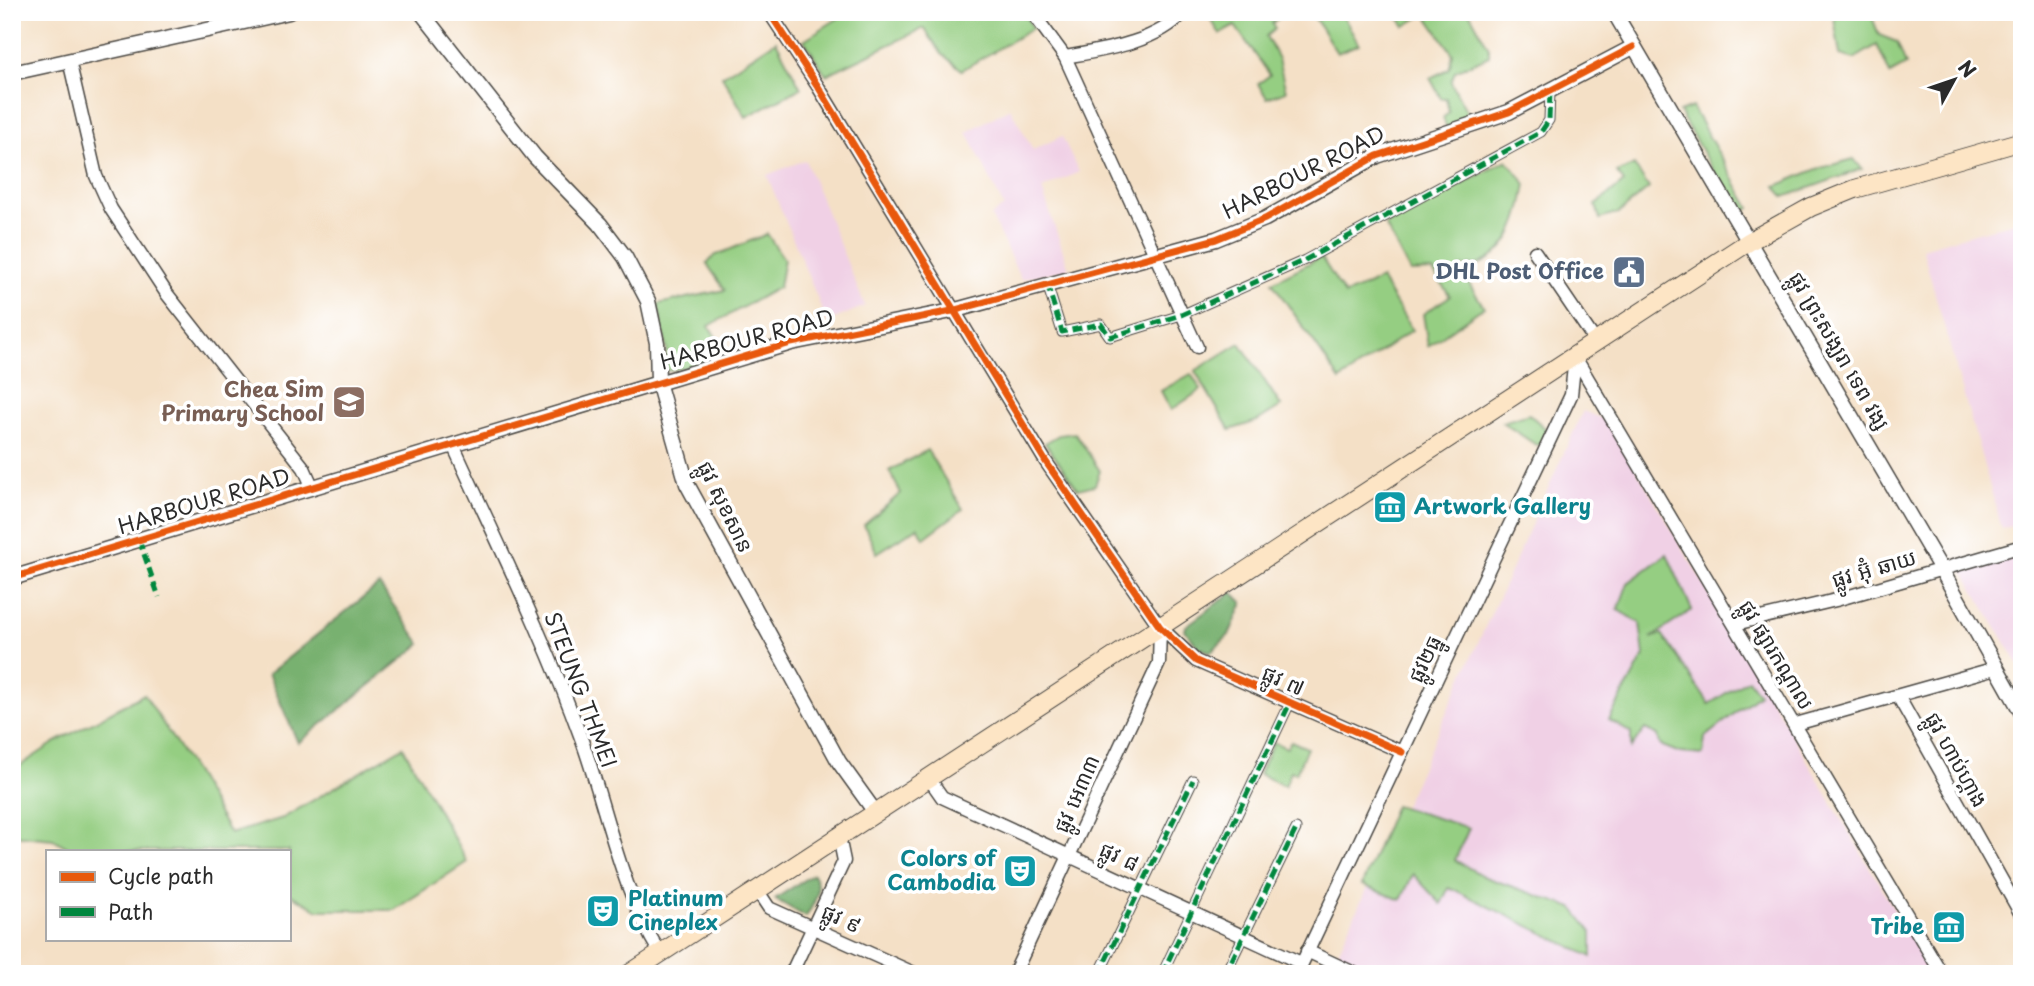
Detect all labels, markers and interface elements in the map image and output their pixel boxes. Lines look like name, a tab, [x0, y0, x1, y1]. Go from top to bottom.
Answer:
north arrow	[1918, 46, 1988, 116]
text: N	[1952, 54, 1983, 83]
street label: HARBOUR ROAD	[1216, 116, 1390, 226]
public building icon: DHL Post Office	[1610, 253, 1648, 291]
place label: DHL Post Office	[1435, 254, 1604, 286]
street label: ផ្លូវ ព្រះសង្ឃរា ទេព វង្ស	[1778, 265, 1899, 438]
street label: HARBOUR ROAD	[656, 299, 837, 377]
place label: Chea Sim Primary School	[161, 372, 324, 428]
school or university icon: Chea Sim Primary School	[330, 383, 368, 421]
street label: ផ្លូវ សុខសាន	[686, 455, 763, 560]
street label: HARBOUR ROAD	[113, 459, 294, 542]
museum icon: Artwork Gallery	[1371, 488, 1409, 526]
place label: Artwork Gallery	[1414, 489, 1591, 521]
street label: ផ្លូវ អ៊ុំ ឆាយ	[1827, 540, 1921, 599]
street label: ផ្លូវ ផ្សារកណ្តាល	[1728, 593, 1823, 718]
street label: STEUNG THMEI	[537, 606, 626, 772]
street label: ផ្លូវ២ធ្នូ	[1398, 629, 1453, 689]
street label: ផ្លូវ ៧	[1255, 656, 1310, 707]
street label: ផ្លូវ ហាប់ហ្គាង	[1914, 705, 1997, 815]
street label: ផ្លូវ អេ៣៣	[1044, 749, 1111, 840]
street label: ផ្លូវ ៨	[1093, 832, 1145, 883]
place label: Colors of Cambodia	[887, 841, 998, 897]
legend	[46, 850, 290, 940]
theatre icon: Colors of Cambodia	[1001, 852, 1039, 890]
text: Cycle path	[108, 859, 214, 891]
place label: Platinum Cineplex	[628, 881, 724, 937]
theatre icon: Platinum Cineplex	[584, 892, 622, 930]
street label: ផ្លូវ ៩	[815, 894, 867, 945]
text: Path	[108, 895, 153, 927]
museum icon: Tribe	[1930, 908, 1968, 946]
place label: Tribe	[1870, 909, 1924, 941]

